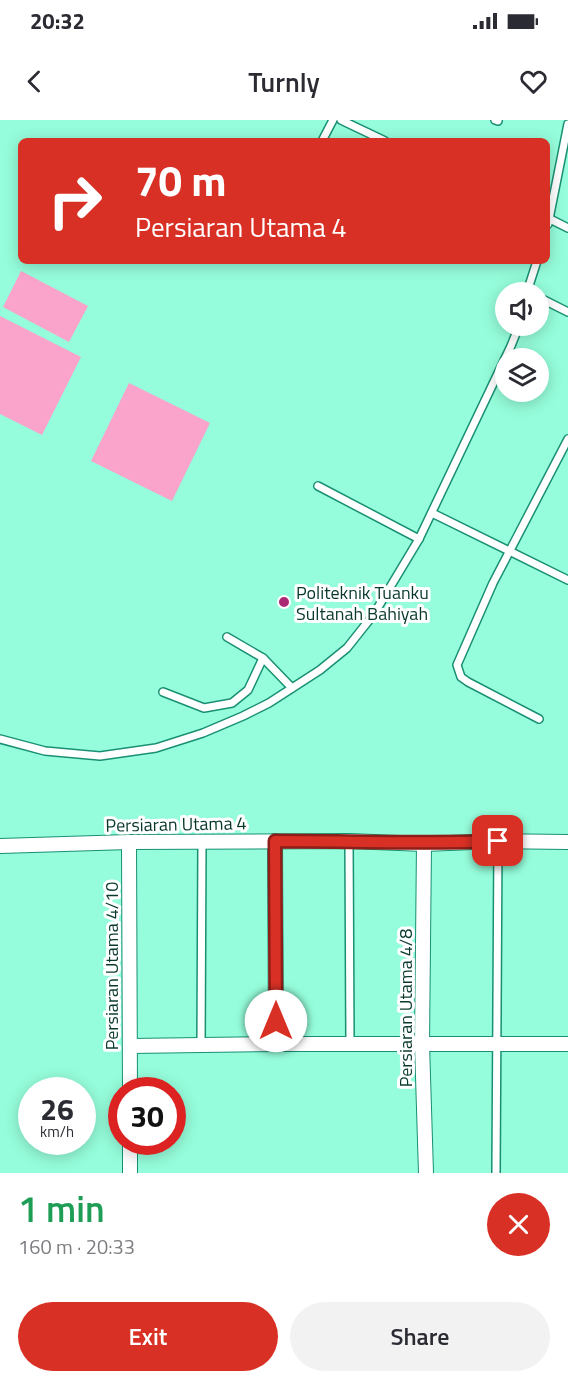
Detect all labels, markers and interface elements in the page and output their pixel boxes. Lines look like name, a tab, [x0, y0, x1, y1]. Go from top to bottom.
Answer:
text: 20:32	[30, 4, 85, 38]
text: Turnly	[248, 61, 320, 102]
icon: back	[18, 65, 51, 98]
icon: heart	[517, 65, 550, 98]
text: 70 m	[135, 148, 227, 212]
icon: right	[36, 162, 114, 240]
text: Persiaran Utama 4	[135, 206, 347, 247]
map controls	[495, 282, 549, 402]
button: sound	[495, 282, 549, 336]
button: layers	[495, 348, 549, 402]
place label: Politeknik Tuanku Sultanah Bahiyah	[296, 579, 429, 627]
marker: Politeknik Tuanku Sultanah Bahiyah	[277, 595, 291, 609]
street label: Persiaran Utama 4	[105, 809, 247, 839]
pin	[472, 815, 523, 866]
icon: arrive	[481, 824, 514, 857]
street label: Persiaran Utama 4/10	[98, 882, 125, 1050]
street label: Persiaran Utama 4/8	[392, 929, 419, 1087]
position arrow	[244, 989, 308, 1053]
speed limit sign: 30	[108, 1077, 186, 1155]
text: 26	[40, 1086, 74, 1132]
text: km/h	[40, 1120, 74, 1143]
text: 1 min	[18, 1181, 105, 1236]
button: close	[487, 1193, 550, 1256]
text: 160 m · 20:33	[18, 1231, 135, 1262]
button: Exit	[18, 1302, 278, 1371]
button: Share	[290, 1302, 550, 1371]

